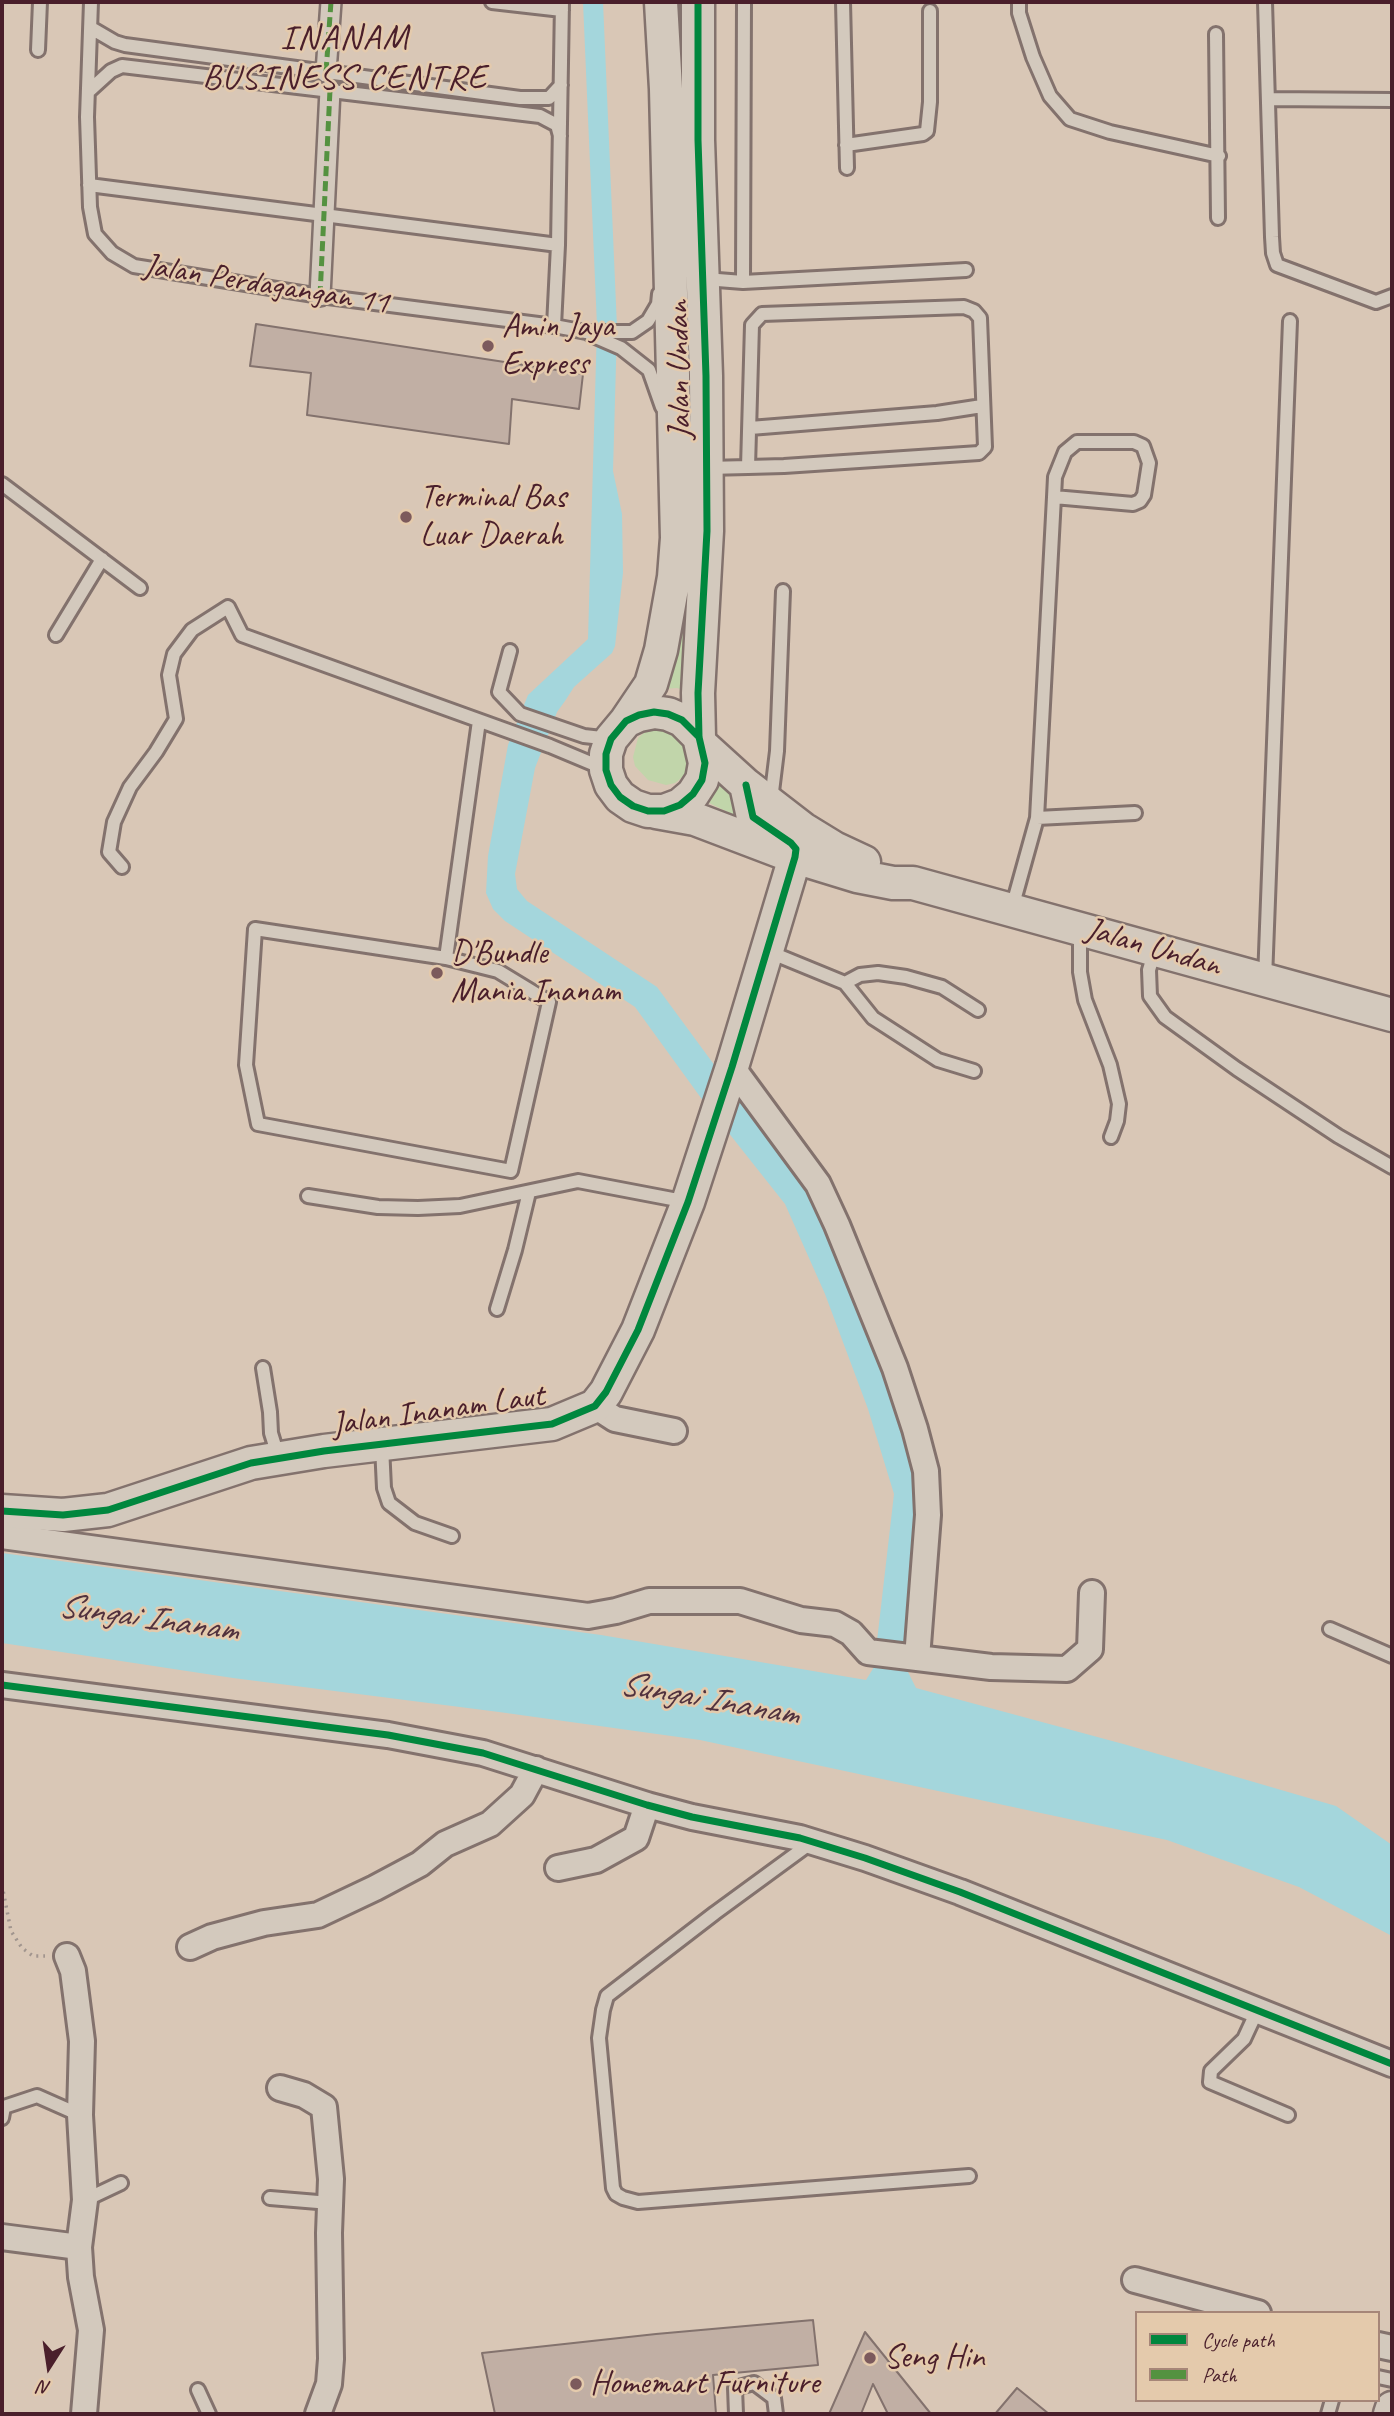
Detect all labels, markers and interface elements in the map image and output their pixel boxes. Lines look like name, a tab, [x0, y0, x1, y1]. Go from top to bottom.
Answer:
district label: INANAM BUSINESS CENTRE	[205, 18, 485, 100]
street label: Jalan Perdagangan 11	[140, 246, 392, 324]
street label: Jalan Undan	[659, 300, 701, 440]
place label: Amin Jaya Express	[502, 307, 614, 385]
marker: Amin Jaya Express	[480, 338, 496, 354]
place label: Terminal Bas Luar Daerah	[420, 478, 566, 556]
marker: Terminal Bas Luar Daerah	[398, 509, 414, 525]
street label: Jalan Undan	[1081, 910, 1225, 986]
place label: D'Bundle Mania Inanam	[451, 934, 620, 1012]
marker: D'Bundle Mania Inanam	[429, 965, 445, 981]
street label: Jalan Inanam Laut	[329, 1376, 547, 1446]
water label: Sungai Inanam	[56, 1586, 240, 1652]
water label: Sungai Inanam	[616, 1664, 802, 1736]
legend	[1135, 2311, 1380, 2402]
text: Cycle path	[1202, 2327, 1275, 2353]
north arrow	[14, 2332, 84, 2402]
place label: Seng Hin	[884, 2338, 985, 2378]
marker: Seng Hin	[862, 2350, 878, 2366]
text: Path	[1202, 2362, 1237, 2388]
place label: Homemart Furniture	[590, 2364, 819, 2404]
text: N	[36, 2375, 53, 2401]
marker: Homemart Furniture	[568, 2376, 584, 2392]

